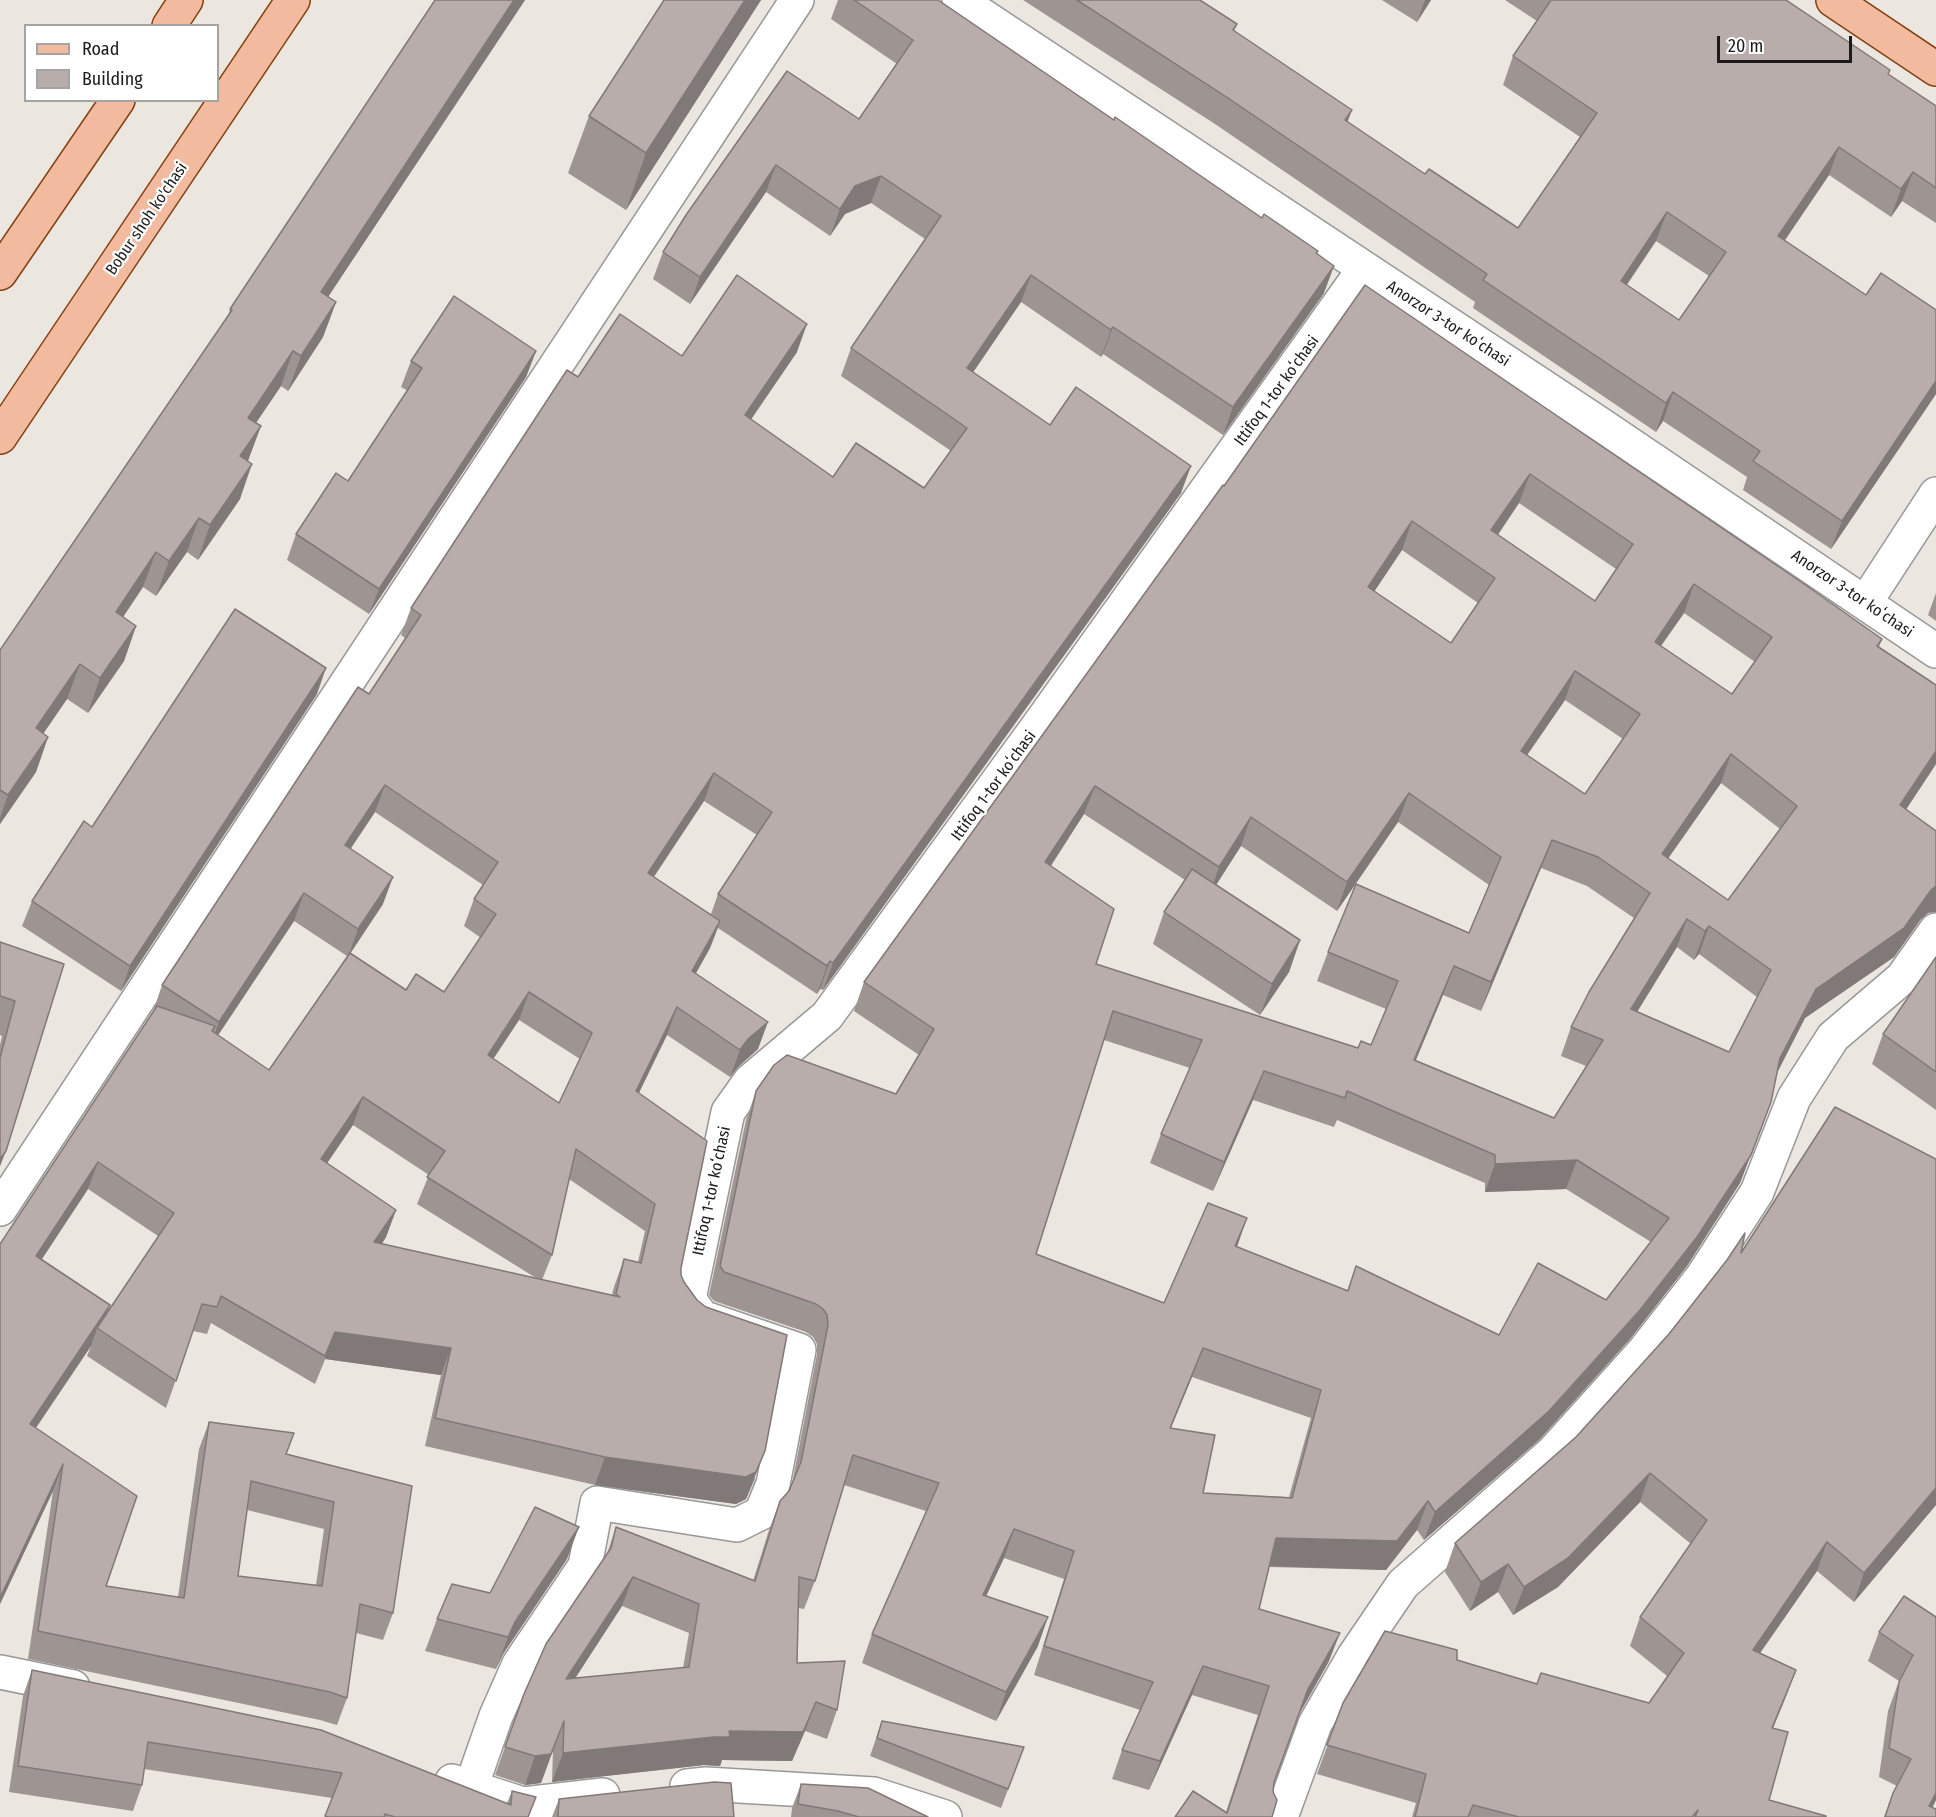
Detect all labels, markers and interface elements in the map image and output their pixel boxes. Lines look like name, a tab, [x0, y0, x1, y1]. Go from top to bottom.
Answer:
legend	[24, 24, 219, 102]
scale bar	[1720, 24, 1855, 62]
text: 20 m	[1728, 35, 1763, 57]
text: Road	[82, 38, 119, 60]
text: Building	[82, 68, 143, 90]
street label: Bobur shoh ko'chasi	[102, 159, 192, 279]
street label: Anorzor 3-tor koʻchasi	[1383, 277, 1513, 371]
street label: Ittifoq 1-tor koʻchasi	[1231, 332, 1323, 450]
street label: Anorzor 3-tor koʻchasi	[1787, 546, 1917, 642]
street label: Ittifoq 1-tor koʻchasi	[948, 727, 1040, 845]
street label: Ittifoq 1-tor koʻchasi	[689, 1125, 735, 1257]

